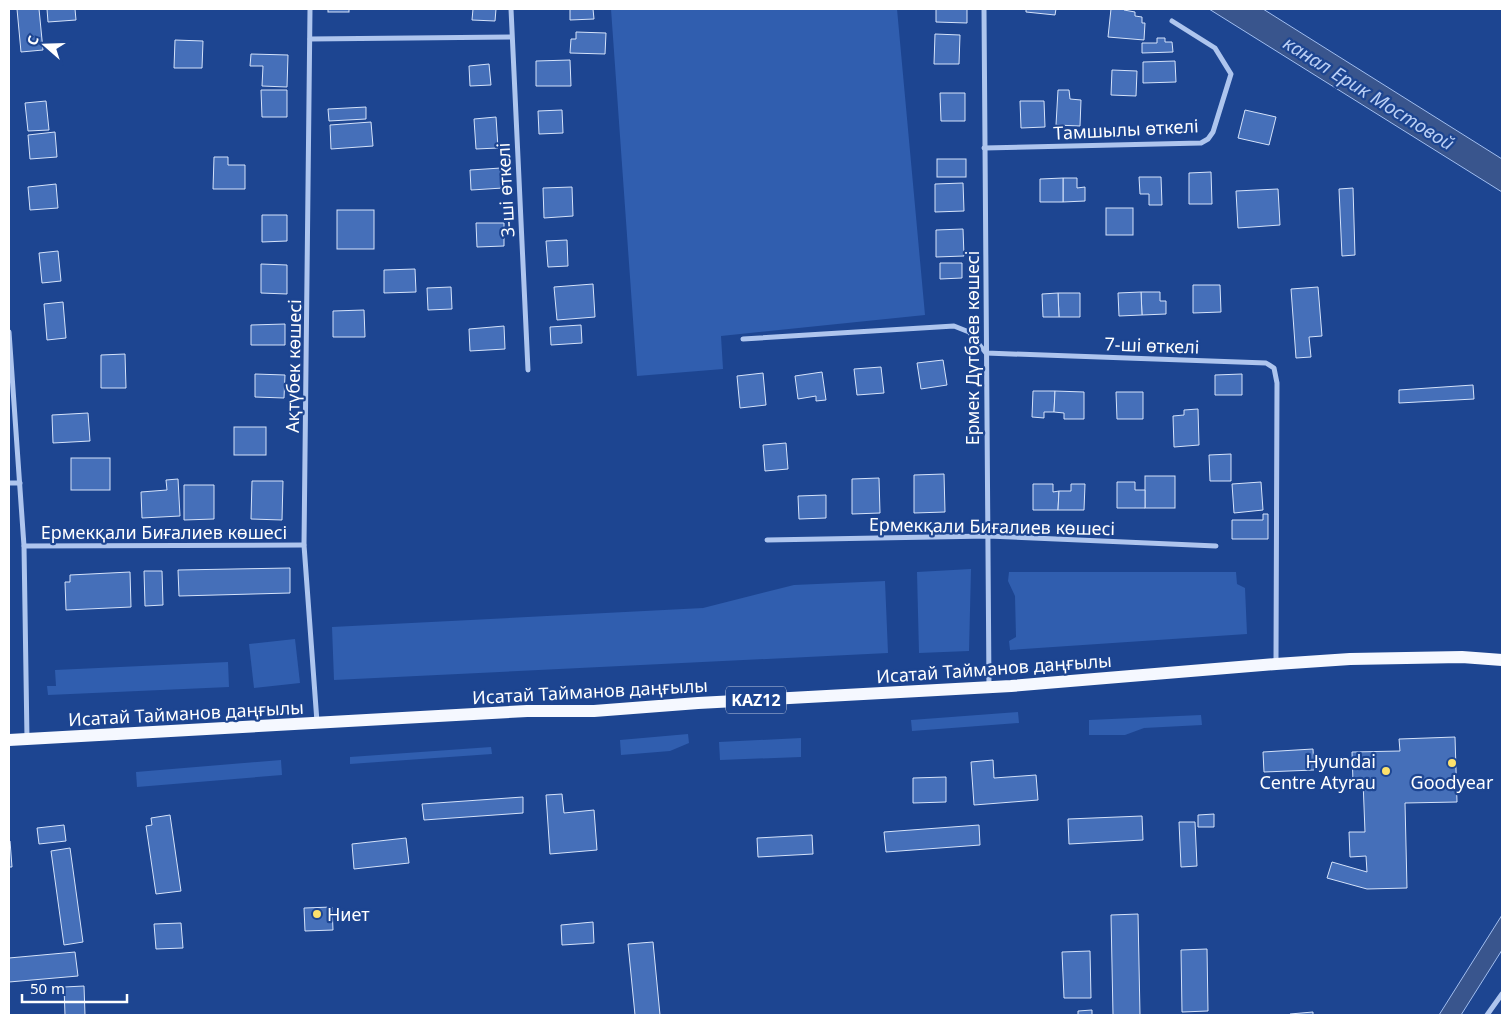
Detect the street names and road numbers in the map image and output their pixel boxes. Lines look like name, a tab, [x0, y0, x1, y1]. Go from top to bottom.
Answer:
street label: Тамшылы өткелі	[1053, 113, 1199, 145]
street label: 3-шi өткелi	[491, 142, 519, 238]
street label: Ермек Дүтбаев көшесi	[960, 251, 984, 445]
street label: Ақтүбек көшесi	[280, 299, 306, 433]
street label: 7-шi өткелi	[1104, 331, 1200, 359]
street label: Ермекқали Биғалиев көшесі	[869, 512, 1115, 540]
street label: Ермекқали Биғалиев көшесі	[41, 520, 287, 544]
street label: Исатай Тайманов даңғылы	[876, 648, 1112, 688]
street label: Исатай Тайманов даңғылы	[472, 673, 708, 709]
road number: KAZ12	[726, 686, 786, 714]
street label: Исатай Тайманов даңғылы	[68, 695, 304, 731]

